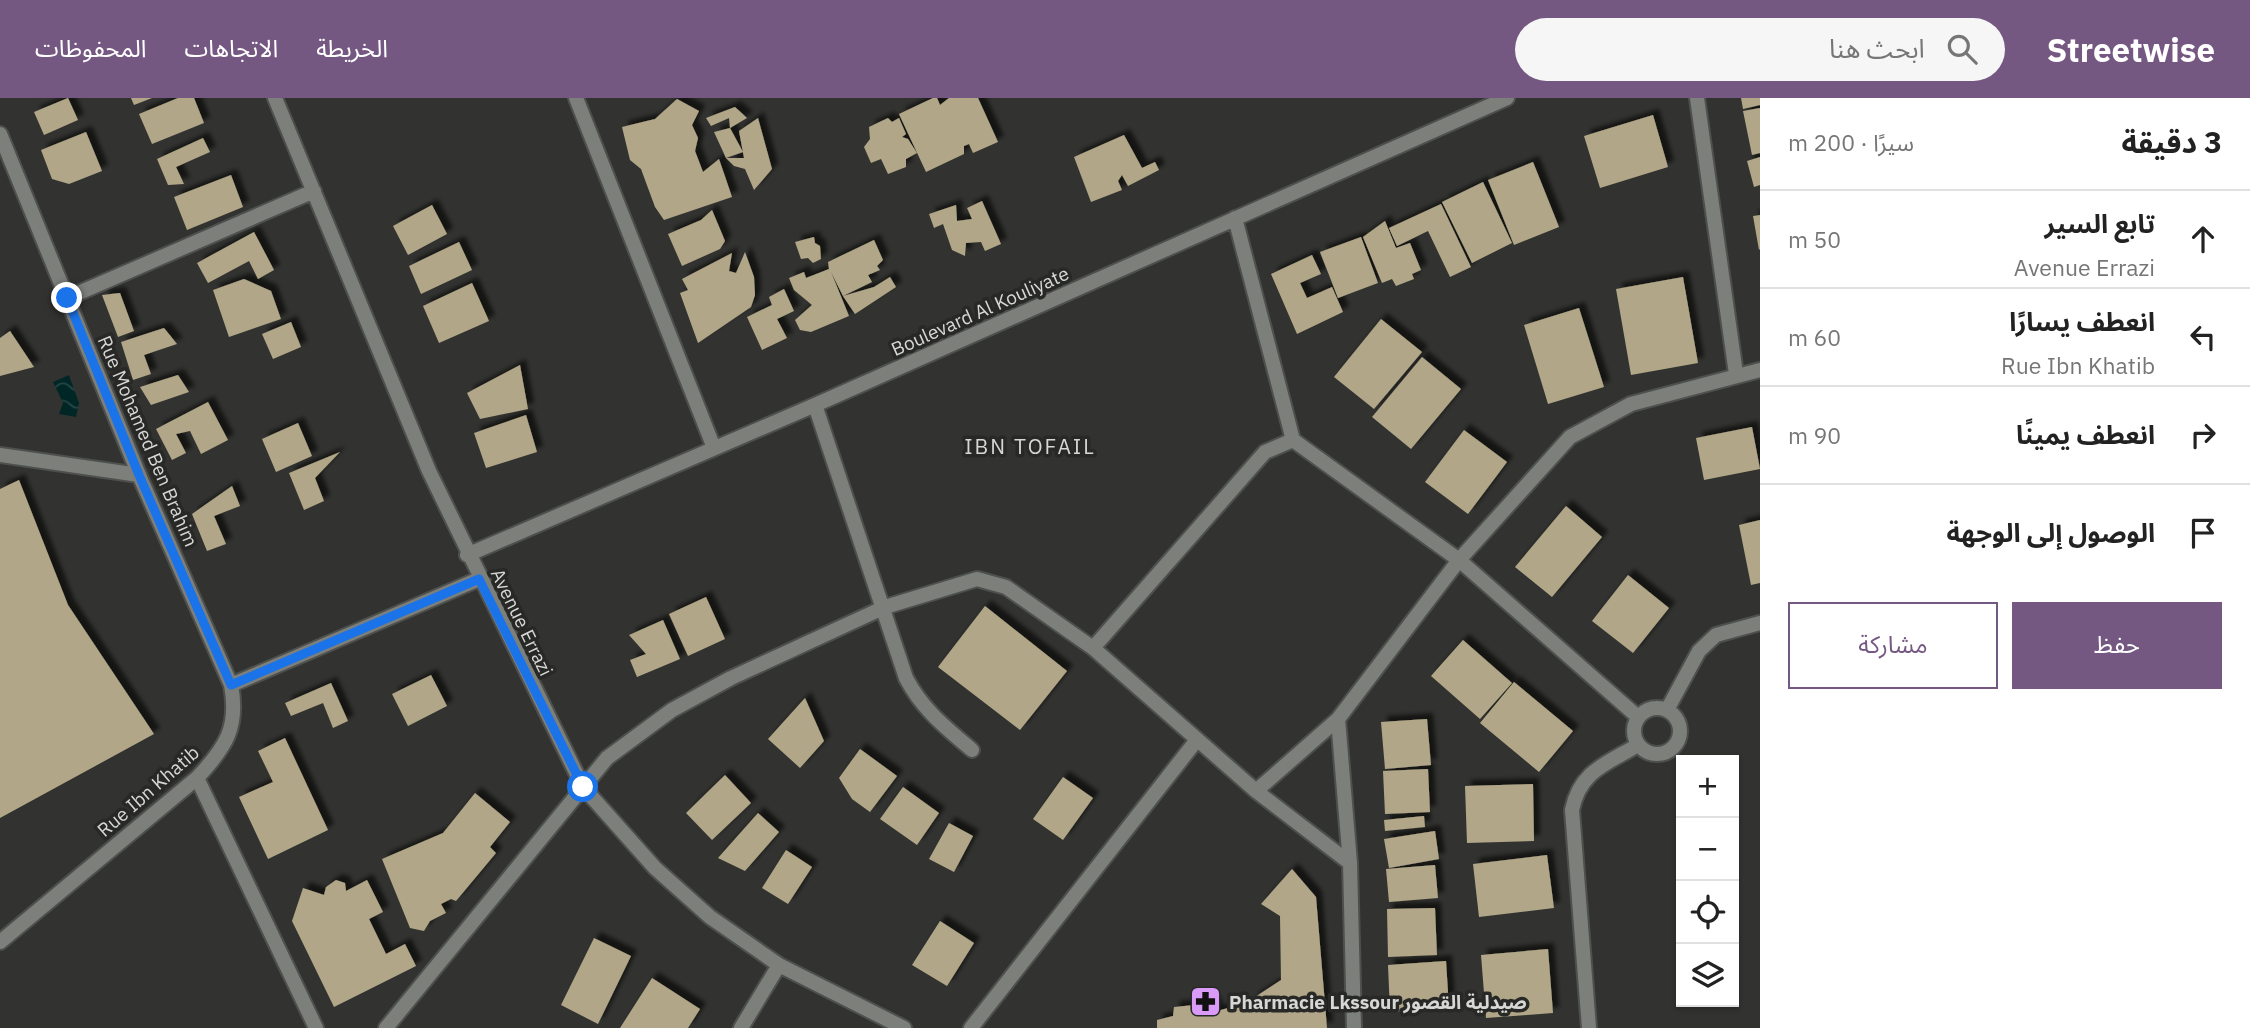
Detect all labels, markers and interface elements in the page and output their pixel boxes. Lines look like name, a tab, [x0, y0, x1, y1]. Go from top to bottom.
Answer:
search box	[1515, 18, 2005, 81]
text: Streetwise	[2047, 28, 2215, 71]
icon: search	[1943, 30, 1981, 68]
text: ابحث هنا	[1829, 31, 1925, 65]
text: المحفوظات	[35, 32, 146, 64]
text: الاتجاهات	[184, 32, 278, 64]
text: الخريطة	[316, 32, 388, 64]
text: 3 دقيقة	[2121, 122, 2222, 161]
text: سيرًا · 200 m	[1788, 127, 1914, 157]
text: تابع السير	[2045, 206, 2155, 240]
icon: ahead	[2184, 220, 2222, 258]
text: 50 m	[1788, 224, 1841, 254]
text: Avenue Errazi	[2014, 252, 2155, 282]
street label: Boulevard Al Kouliyate	[887, 261, 1073, 361]
route end	[51, 282, 82, 313]
text: انعطف يسارًا	[2009, 304, 2155, 338]
icon: left	[2184, 318, 2222, 356]
text: 60 m	[1788, 322, 1841, 352]
street label: Rue Mohamed Ben Brahim	[93, 332, 203, 550]
text: Rue Ibn Khatib	[2001, 350, 2155, 380]
icon: right	[2184, 416, 2222, 454]
text: انعطف يمينًا	[2016, 417, 2155, 451]
text: 90 m	[1788, 420, 1841, 450]
district label: IBN TOFAIL	[964, 432, 1096, 460]
icon: arrive	[2184, 514, 2222, 552]
text: الوصول إلى الوجهة	[1946, 515, 2155, 549]
street label: Avenue Errazi	[486, 564, 558, 680]
button: مشاركة	[1788, 602, 1998, 689]
button: حفظ	[2012, 602, 2222, 689]
street label: Rue Ibn Khatib	[92, 740, 204, 842]
map controls	[1676, 755, 1739, 1007]
button: +	[1676, 755, 1739, 818]
route start	[567, 771, 598, 802]
button: −	[1676, 818, 1739, 881]
button: locate	[1676, 881, 1739, 944]
button: layers	[1676, 944, 1739, 1007]
pharmacy icon: Pharmacie Lkssour صيدلية القصور	[1189, 985, 1223, 1019]
place label: Pharmacie Lkssour صيدلية القصور	[1229, 990, 1527, 1014]

